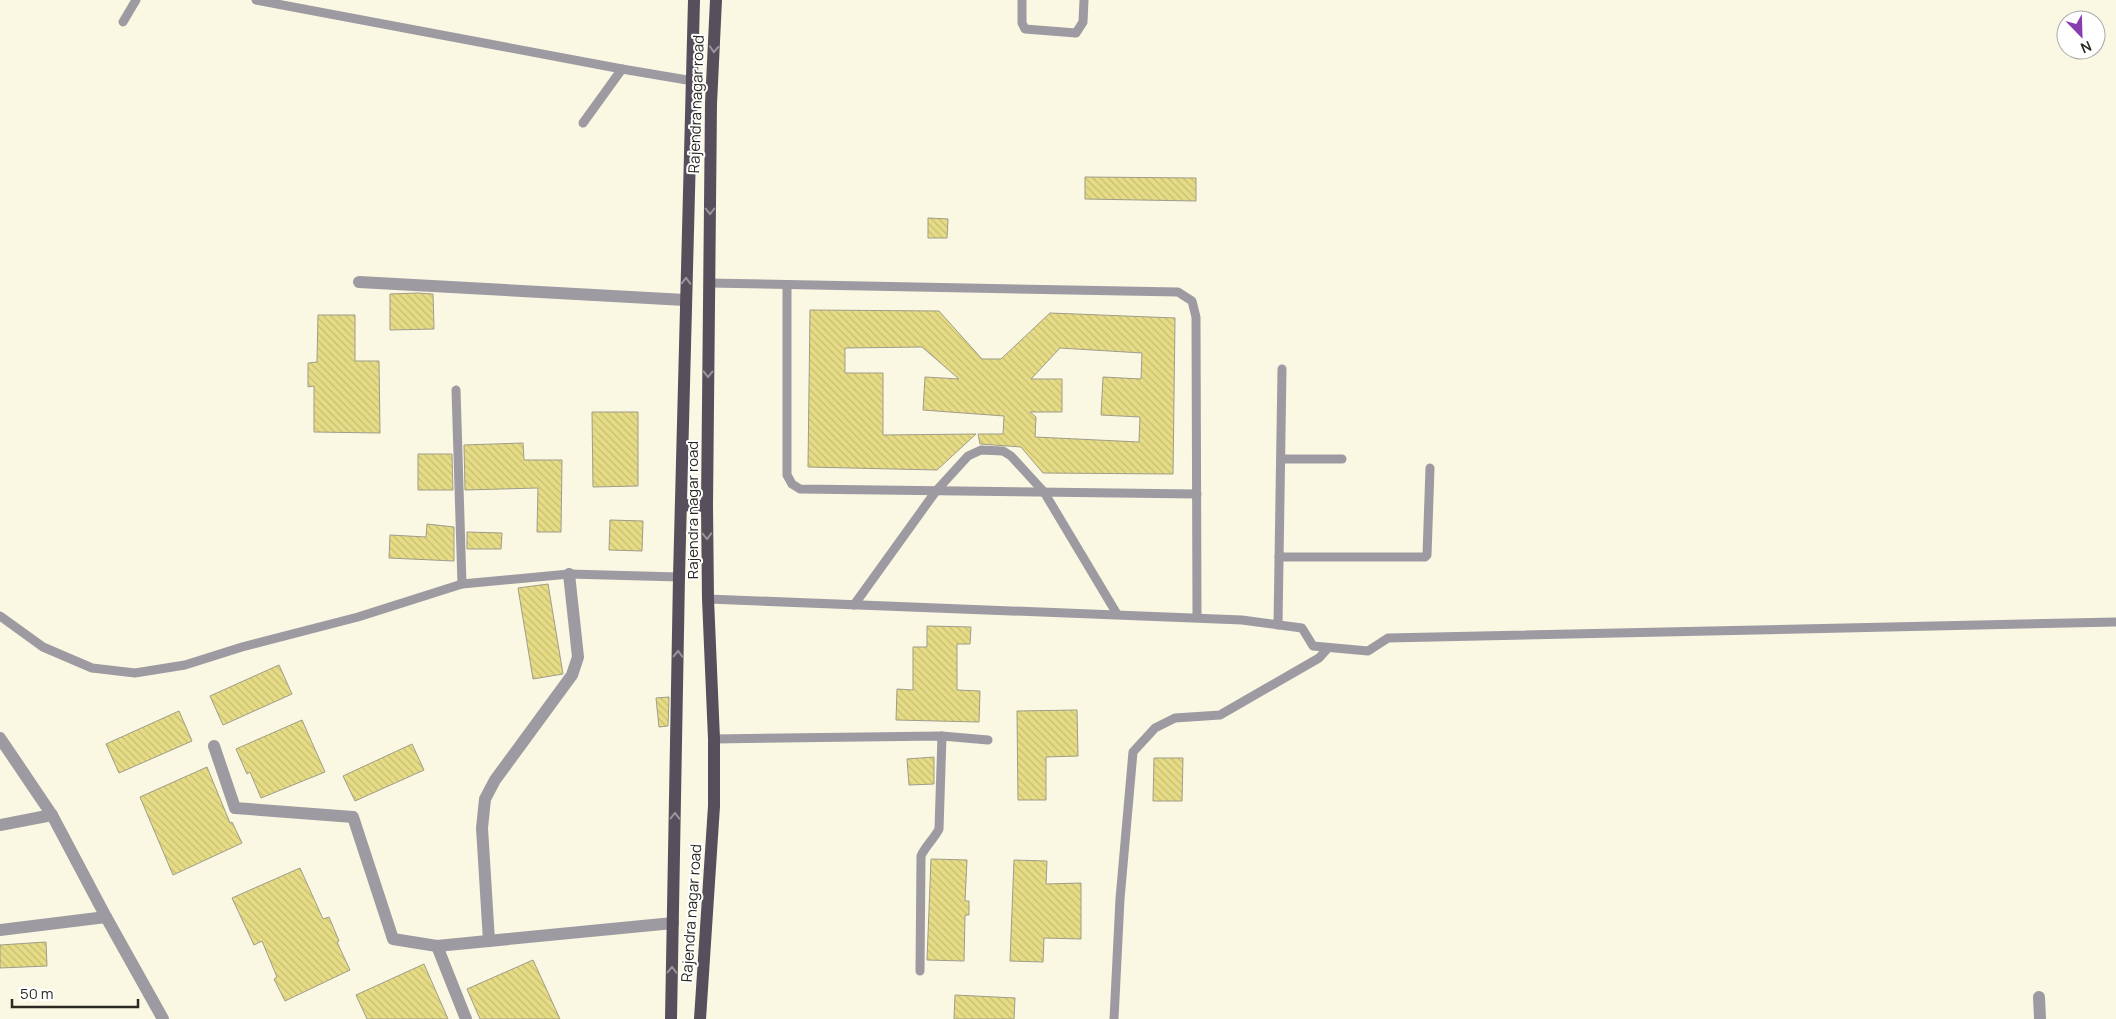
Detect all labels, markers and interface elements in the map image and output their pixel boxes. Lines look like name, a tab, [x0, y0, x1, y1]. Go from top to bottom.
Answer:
north arrow	[2056, 10, 2106, 60]
street label: Rajendra nagar road	[683, 34, 709, 174]
text: N	[2078, 37, 2095, 58]
one-way arrow	[708, 45, 719, 53]
one-way arrow	[705, 208, 715, 215]
one-way arrow	[681, 277, 691, 285]
one-way arrow	[703, 370, 714, 378]
street label: Rajendra nagar road	[682, 441, 703, 579]
one-way arrow	[702, 532, 712, 540]
one-way arrow	[672, 649, 683, 657]
one-way arrow	[669, 812, 680, 820]
street label: Rajendra nagar road	[676, 843, 706, 983]
one-way arrow	[667, 966, 677, 974]
scale bar	[12, 976, 139, 1008]
text: 50 m	[20, 983, 54, 1004]

